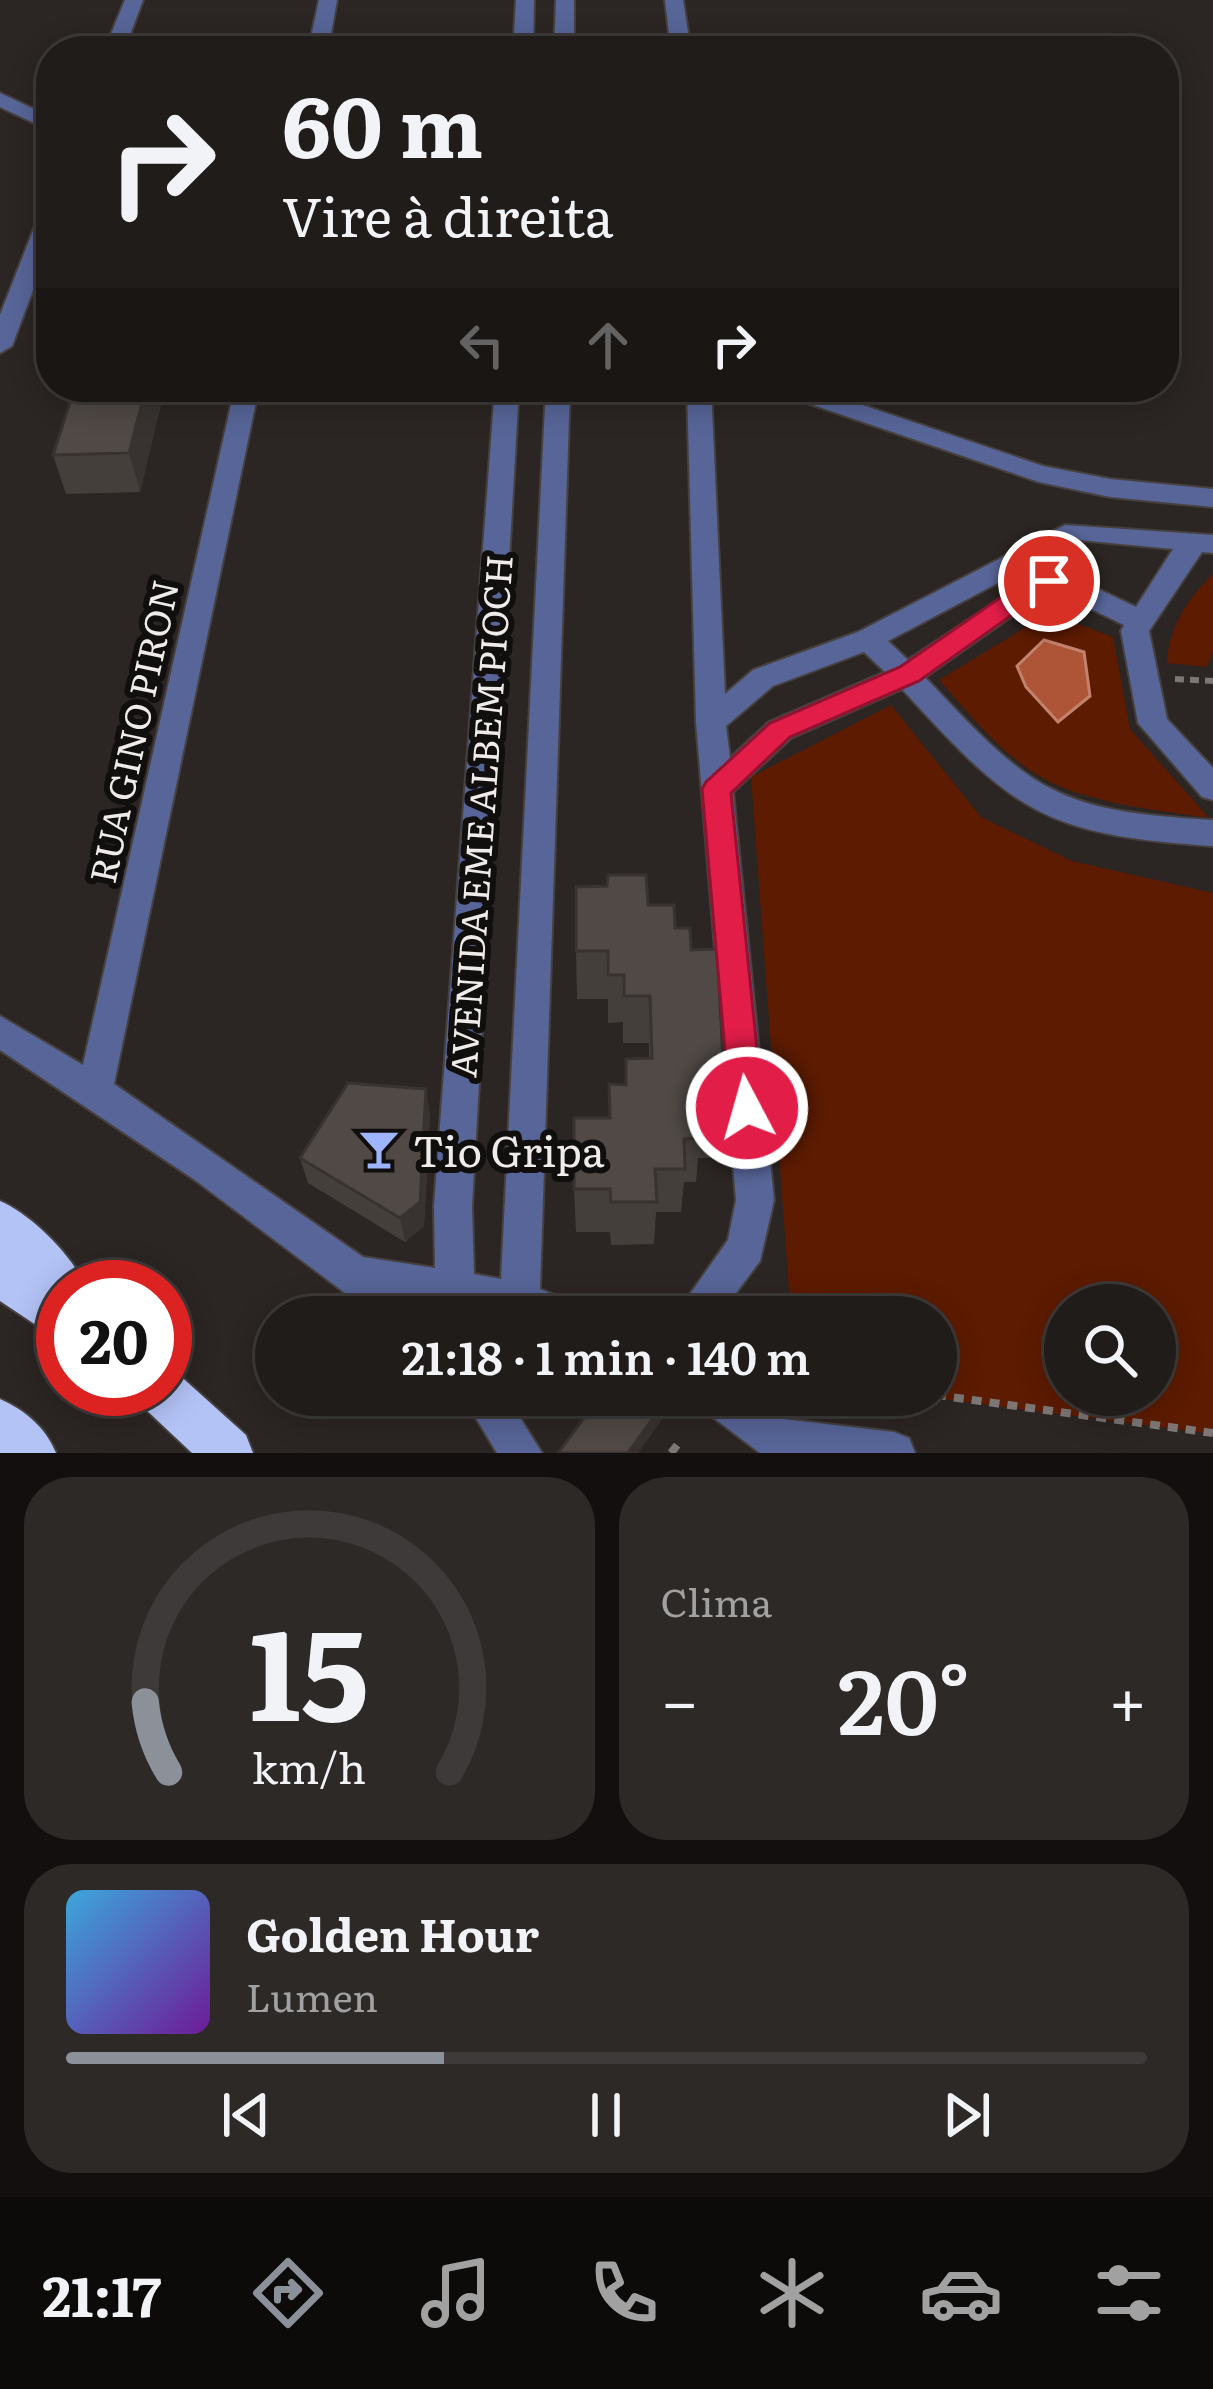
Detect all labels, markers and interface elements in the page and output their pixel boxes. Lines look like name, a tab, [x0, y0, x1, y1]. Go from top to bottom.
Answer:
text: 60 m	[282, 59, 483, 184]
icon: right	[84, 84, 240, 240]
text: Vire à direita	[282, 173, 614, 254]
icon: left	[449, 312, 515, 378]
icon: ahead	[575, 312, 641, 378]
icon: right	[701, 312, 767, 378]
pin	[998, 530, 1100, 632]
icon: arrive	[1016, 548, 1082, 614]
street label: AVENIDA EME ALBEM PIOCH	[434, 553, 524, 1079]
street label: RUA GINO PIRON	[74, 574, 190, 888]
position arrow	[684, 1045, 810, 1171]
place label: Tio Gripa	[413, 1118, 605, 1180]
bar icon: Tio Gripa	[356, 1126, 402, 1172]
speed limit sign: 20	[36, 1260, 192, 1416]
map controls	[1044, 1284, 1176, 1416]
button: search	[1044, 1284, 1176, 1416]
text: 21:18 · 1 min · 140 m	[402, 1322, 810, 1389]
text: Clima	[661, 1571, 772, 1629]
text: 15	[249, 1574, 369, 1759]
text: 20°	[838, 1629, 970, 1763]
text: −	[661, 1648, 699, 1746]
text: +	[1109, 1648, 1147, 1746]
text: km/h	[252, 1733, 366, 1796]
text: Golden Hour	[246, 1899, 539, 1966]
text: Lumen	[246, 1966, 378, 2024]
icon: previous	[213, 2082, 279, 2148]
icon: pause	[573, 2082, 639, 2148]
icon: next	[934, 2082, 1000, 2148]
icon: directions	[246, 2251, 330, 2335]
icon: music	[414, 2251, 498, 2335]
icon: phone	[582, 2251, 666, 2335]
icon: climate	[750, 2251, 834, 2335]
icon: car	[919, 2251, 1003, 2335]
icon: filters	[1087, 2251, 1171, 2335]
text: 21:17	[42, 2253, 161, 2334]

